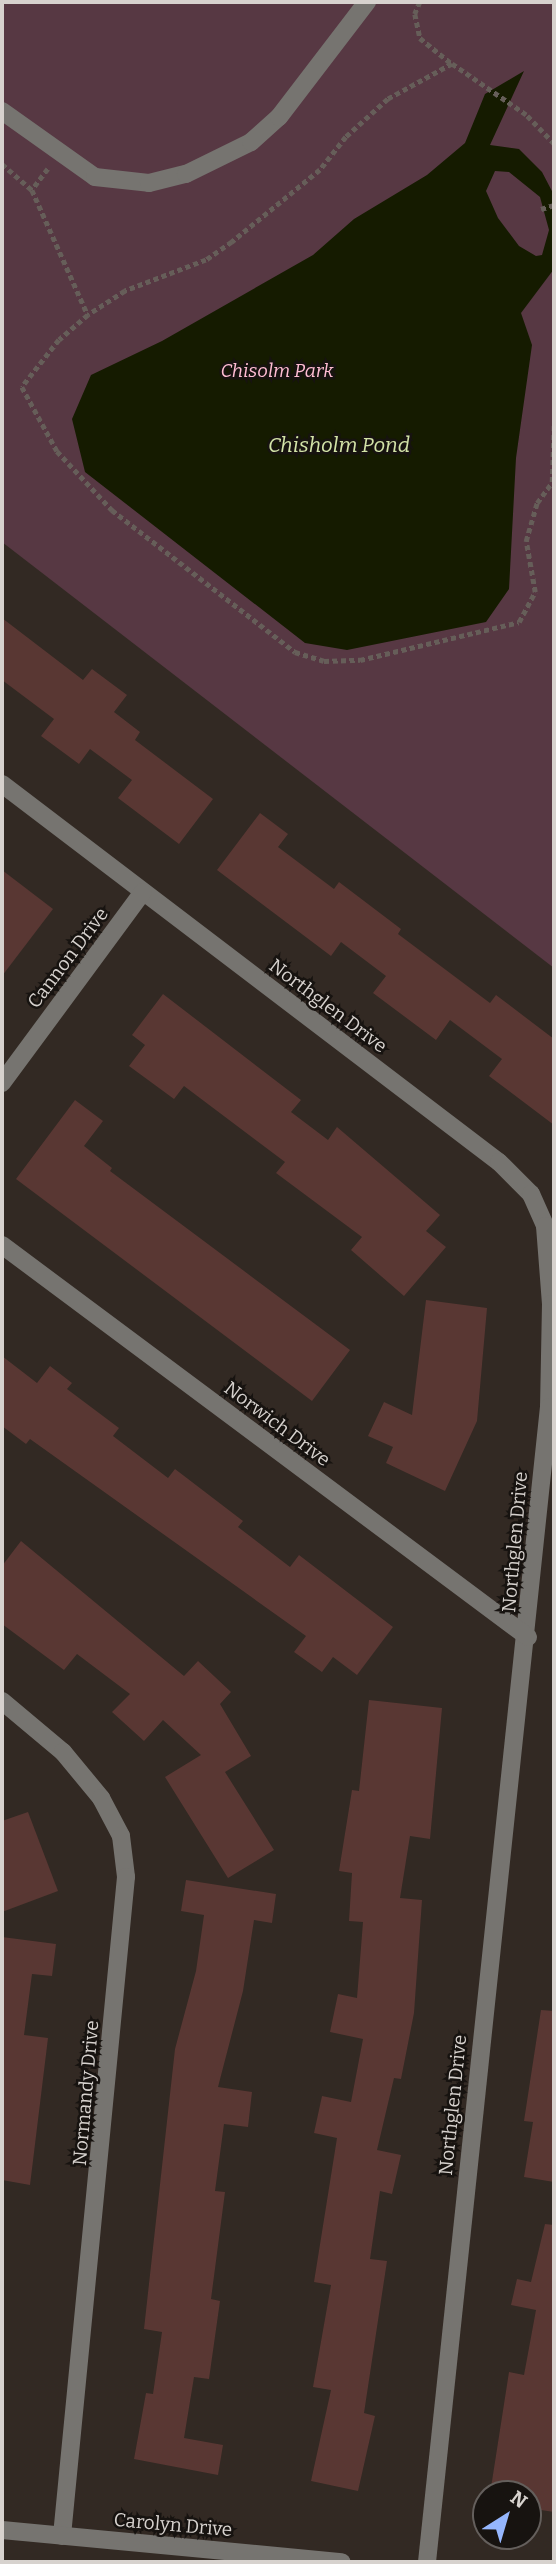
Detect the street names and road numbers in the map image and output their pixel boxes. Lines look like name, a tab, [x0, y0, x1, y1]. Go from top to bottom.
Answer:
street label: Cannon Drive	[23, 903, 113, 1013]
street label: Northglen Drive	[265, 954, 391, 1058]
street label: Norwich Drive	[220, 1377, 334, 1471]
street label: Northglen Drive	[497, 1471, 533, 1613]
street label: Normandy Drive	[68, 2019, 104, 2167]
street label: Northglen Drive	[434, 2033, 472, 2177]
street label: Carolyn Drive	[113, 2508, 233, 2542]

